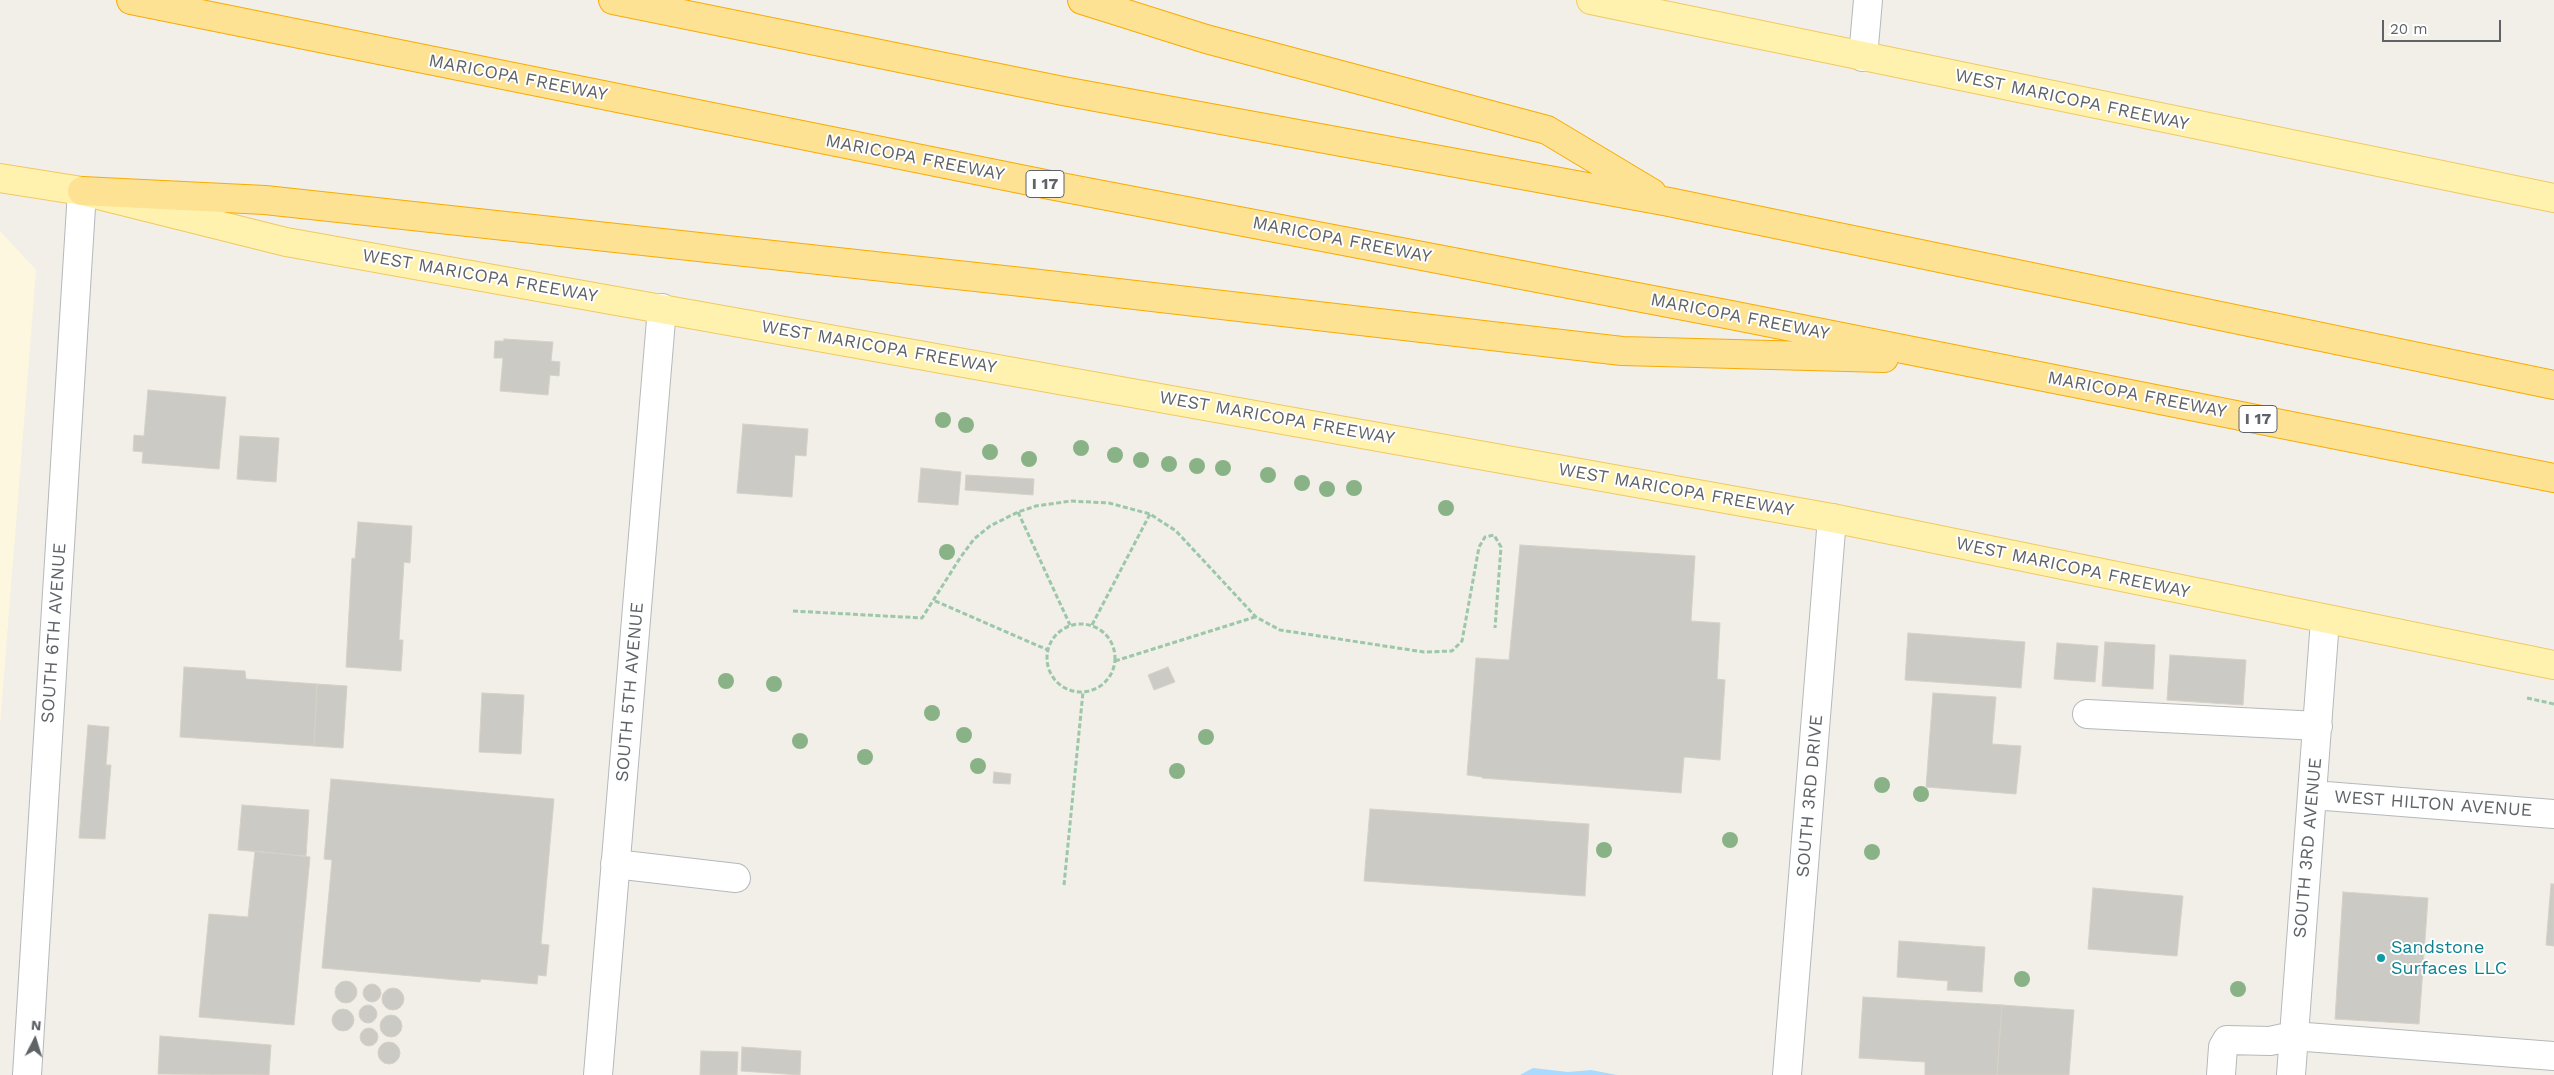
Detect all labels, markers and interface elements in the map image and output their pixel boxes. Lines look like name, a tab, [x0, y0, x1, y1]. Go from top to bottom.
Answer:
scale bar	[2384, 10, 2503, 42]
text: 20 m	[2390, 20, 2428, 38]
street label: MARICOPA FREEWAY	[427, 50, 609, 106]
street label: WEST MARICOPA FREEWAY	[1953, 65, 2191, 135]
street label: MARICOPA FREEWAY	[824, 130, 1006, 186]
road number: I 17	[1026, 170, 1064, 198]
street label: MARICOPA FREEWAY	[1251, 212, 1433, 268]
street label: WEST MARICOPA FREEWAY	[361, 245, 599, 307]
street label: MARICOPA FREEWAY	[1649, 289, 1831, 345]
street label: WEST MARICOPA FREEWAY	[760, 316, 998, 378]
street label: MARICOPA FREEWAY	[2046, 367, 2228, 423]
street label: WEST MARICOPA FREEWAY	[1158, 387, 1396, 449]
road number: I 17	[2239, 406, 2277, 432]
street label: WEST MARICOPA FREEWAY	[1557, 459, 1795, 521]
street label: WEST MARICOPA FREEWAY	[1954, 533, 2192, 603]
street label: SOUTH 6TH AVENUE	[37, 542, 71, 724]
street label: SOUTH 5TH AVENUE	[611, 601, 649, 783]
street label: SOUTH 3RD DRIVE	[1792, 714, 1828, 878]
street label: SOUTH 3RD AVENUE	[2289, 757, 2327, 939]
street label: WEST HILTON AVENUE	[2333, 786, 2533, 822]
place label: Sandstone Surfaces LLC	[2391, 937, 2507, 980]
marker: Sandstone Surfaces LLC	[2375, 952, 2387, 964]
north arrow	[10, 1015, 60, 1065]
text: N	[30, 1017, 42, 1033]

